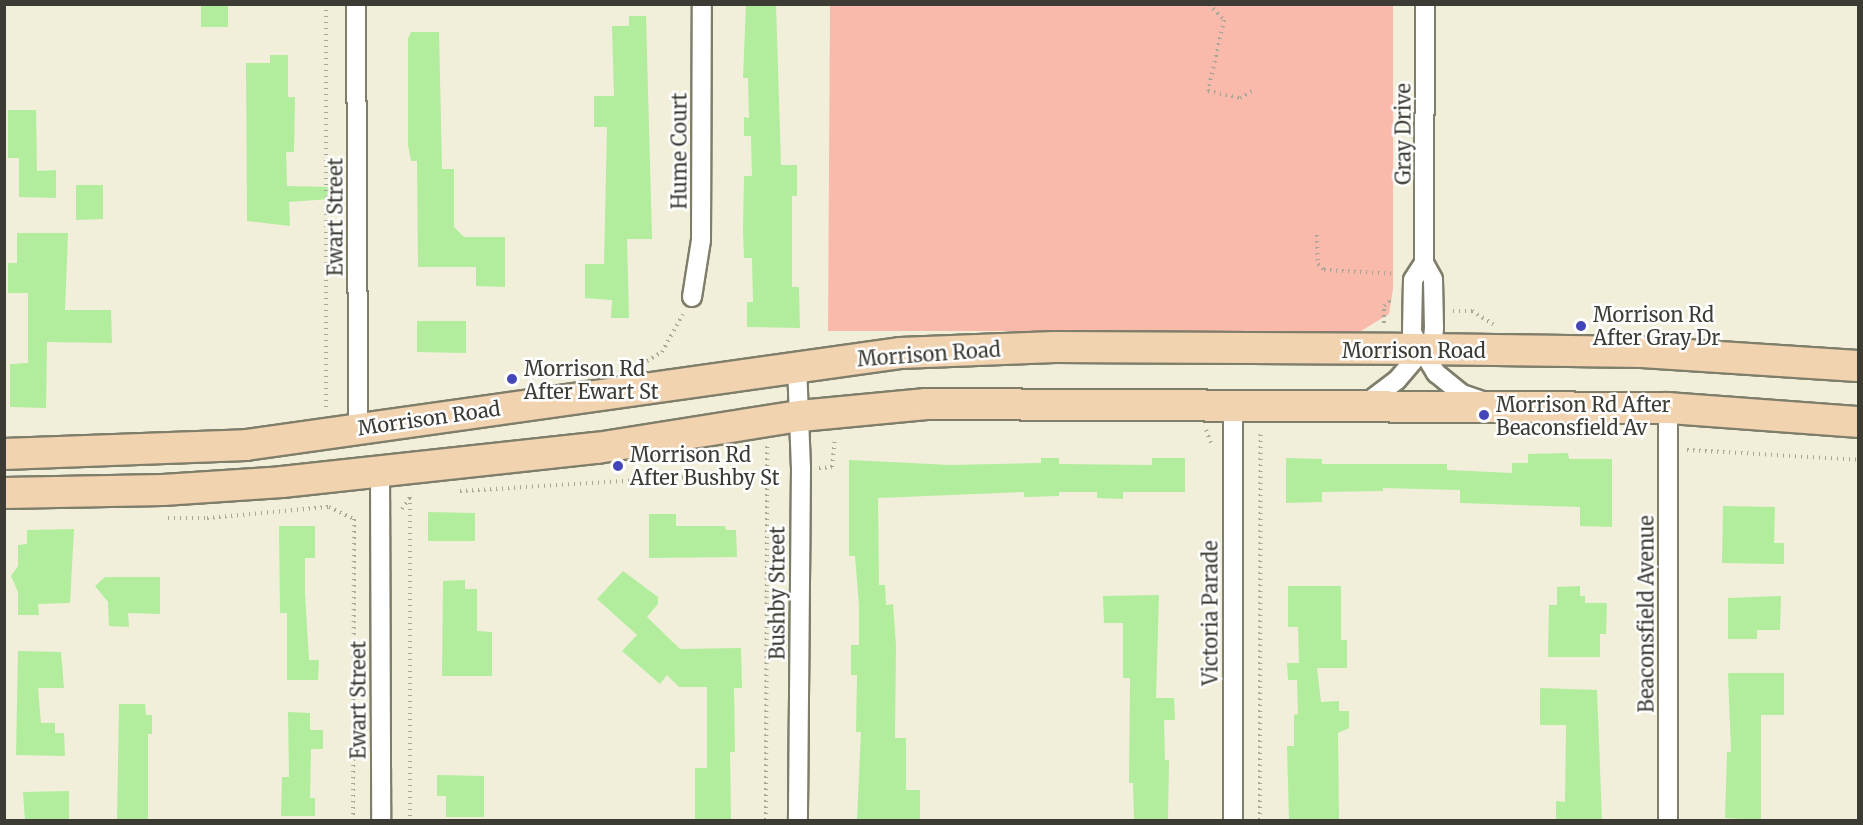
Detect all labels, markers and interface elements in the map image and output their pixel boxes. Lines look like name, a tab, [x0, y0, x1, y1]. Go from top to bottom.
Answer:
street label: Gray Drive	[1391, 83, 1415, 185]
street label: Hume Court	[667, 93, 691, 209]
street label: Ewart Street	[323, 158, 347, 276]
place label: Morrison Rd After Gray Dr	[1593, 302, 1720, 349]
marker: Morrison Rd After Gray Dr	[1574, 319, 1588, 333]
street label: Morrison Road	[856, 337, 1002, 371]
street label: Morrison Road	[1342, 338, 1486, 362]
place label: Morrison Rd After Ewart St	[524, 356, 658, 403]
marker: Morrison Rd After Ewart St	[505, 372, 519, 386]
place label: Morrison Rd After Beaconsfield Av	[1496, 392, 1671, 439]
street label: Morrison Road	[356, 396, 502, 440]
marker: Morrison Rd After Beaconsfield Av	[1477, 408, 1491, 422]
place label: Morrison Rd After Bushby St	[630, 442, 780, 489]
marker: Morrison Rd After Bushby St	[611, 459, 625, 473]
street label: Beaconsfield Avenue	[1634, 515, 1658, 713]
street label: Bushby Street	[765, 526, 789, 660]
street label: Victoria Parade	[1198, 540, 1222, 686]
street label: Ewart Street	[346, 641, 370, 759]

